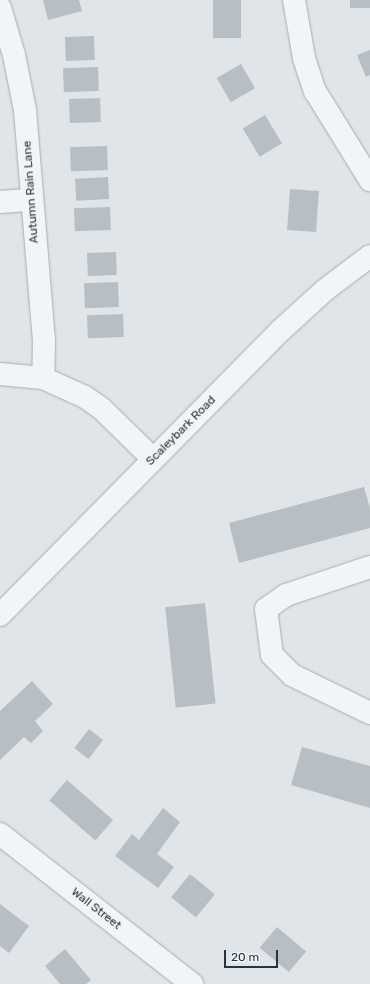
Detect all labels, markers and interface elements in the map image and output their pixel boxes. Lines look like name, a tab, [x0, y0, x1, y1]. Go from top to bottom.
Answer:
street label: Autumn Rain Lane	[20, 140, 42, 244]
street label: Scaleybark Road	[143, 393, 219, 469]
street label: Wall Street	[68, 885, 124, 933]
scale bar	[226, 942, 280, 968]
text: 20 m	[231, 950, 259, 964]

